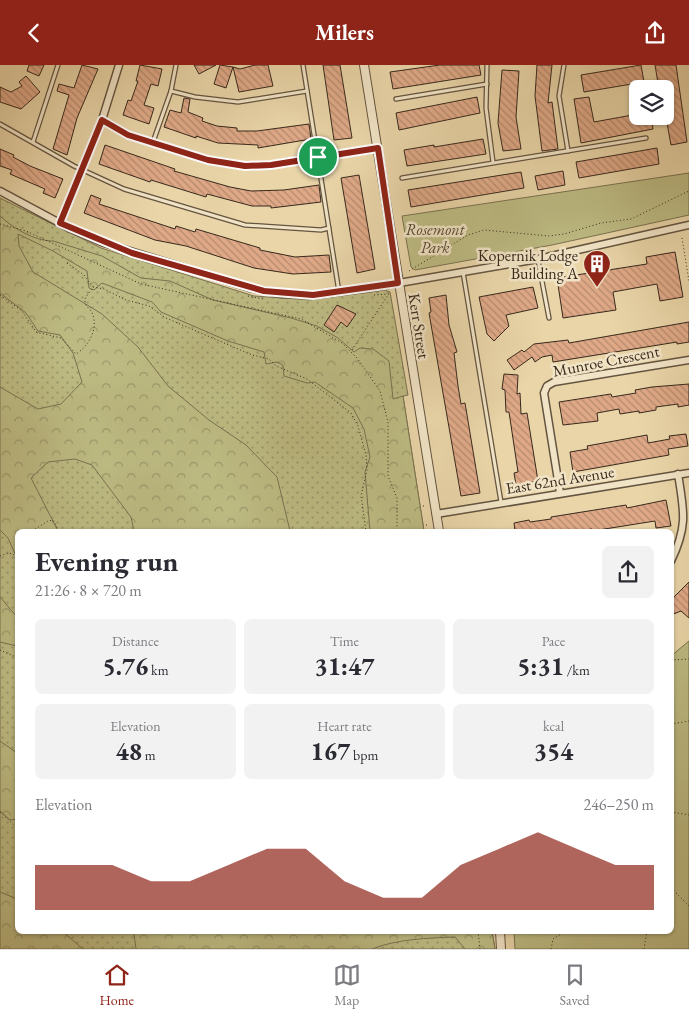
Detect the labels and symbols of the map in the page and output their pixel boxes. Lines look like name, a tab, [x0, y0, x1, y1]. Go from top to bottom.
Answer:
pin	[297, 136, 339, 178]
park label: Rosemont Park	[406, 219, 466, 258]
place label: Kopernik Lodge Building A	[478, 245, 579, 284]
building icon: Kopernik Lodge Building A	[582, 249, 612, 288]
street label: Kerr Street	[403, 292, 435, 360]
street label: Munroe Crescent	[551, 340, 661, 382]
street label: East 62nd Avenue	[504, 461, 616, 499]

